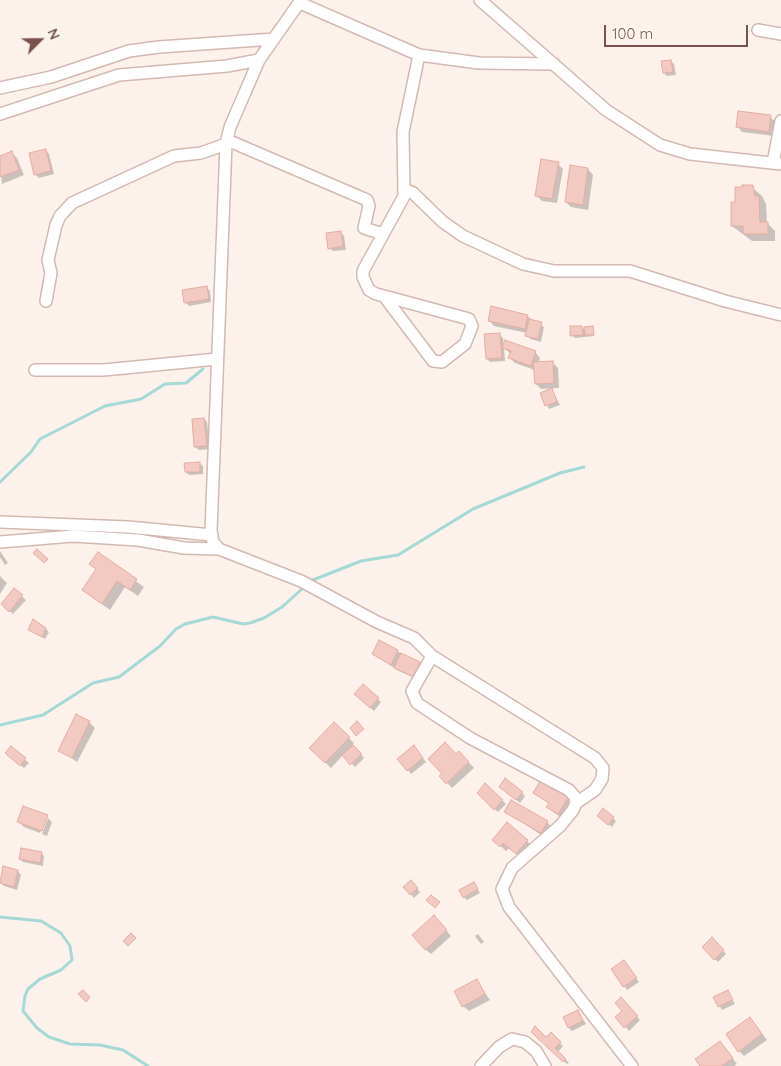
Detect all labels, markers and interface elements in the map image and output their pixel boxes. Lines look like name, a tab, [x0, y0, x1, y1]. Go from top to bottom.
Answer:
north arrow	[15, 15, 65, 65]
scale bar	[606, 15, 750, 47]
text: 100 m	[612, 24, 653, 43]
text: N	[44, 26, 64, 42]

